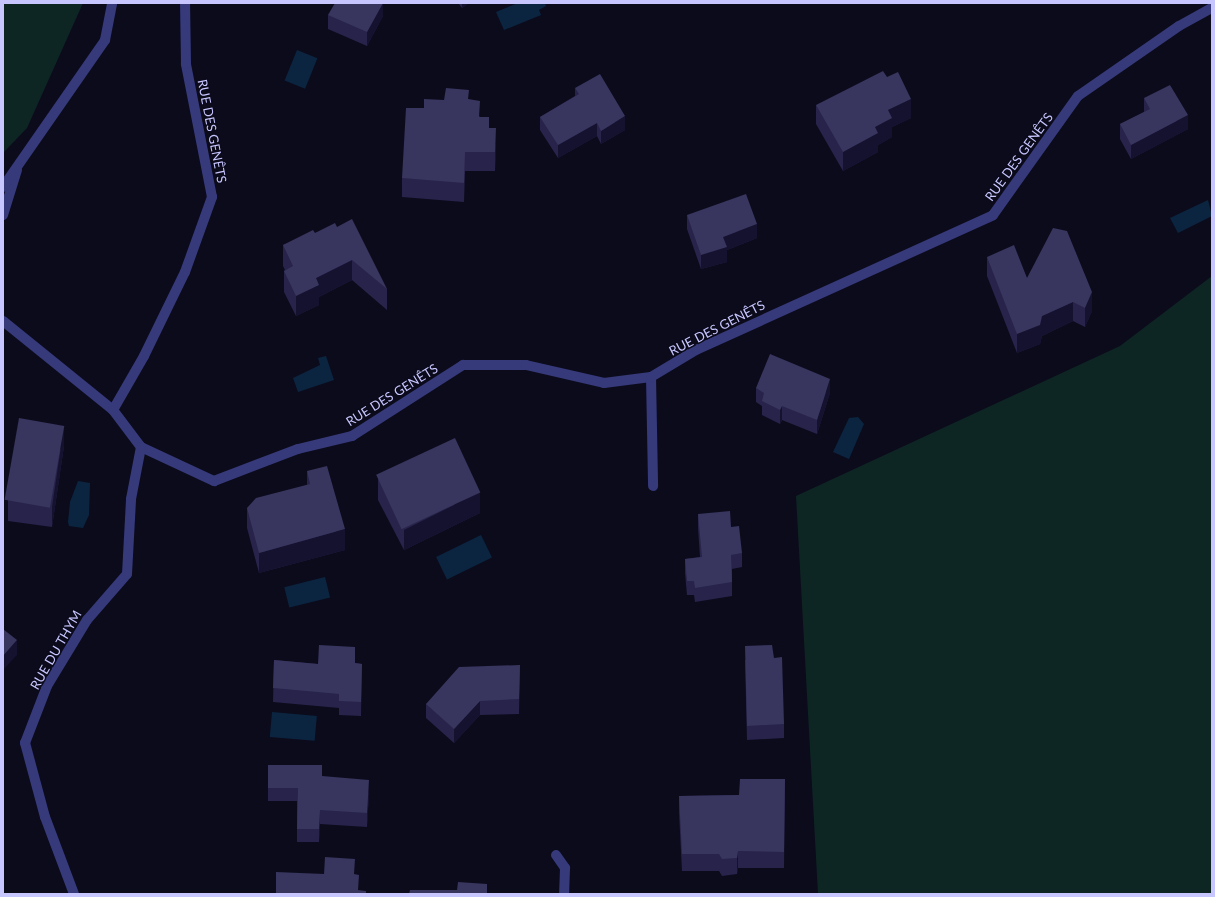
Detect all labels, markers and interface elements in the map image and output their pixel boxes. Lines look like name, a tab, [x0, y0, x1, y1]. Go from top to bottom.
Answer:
street label: RUE DES GENÊTS	[194, 78, 230, 184]
street label: RUE DES GENÊTS	[982, 110, 1056, 204]
street label: RUE DES GENÊTS	[667, 297, 767, 359]
street label: RUE DES GENÊTS	[343, 360, 441, 430]
street label: RUE DU THYM	[27, 608, 85, 692]

